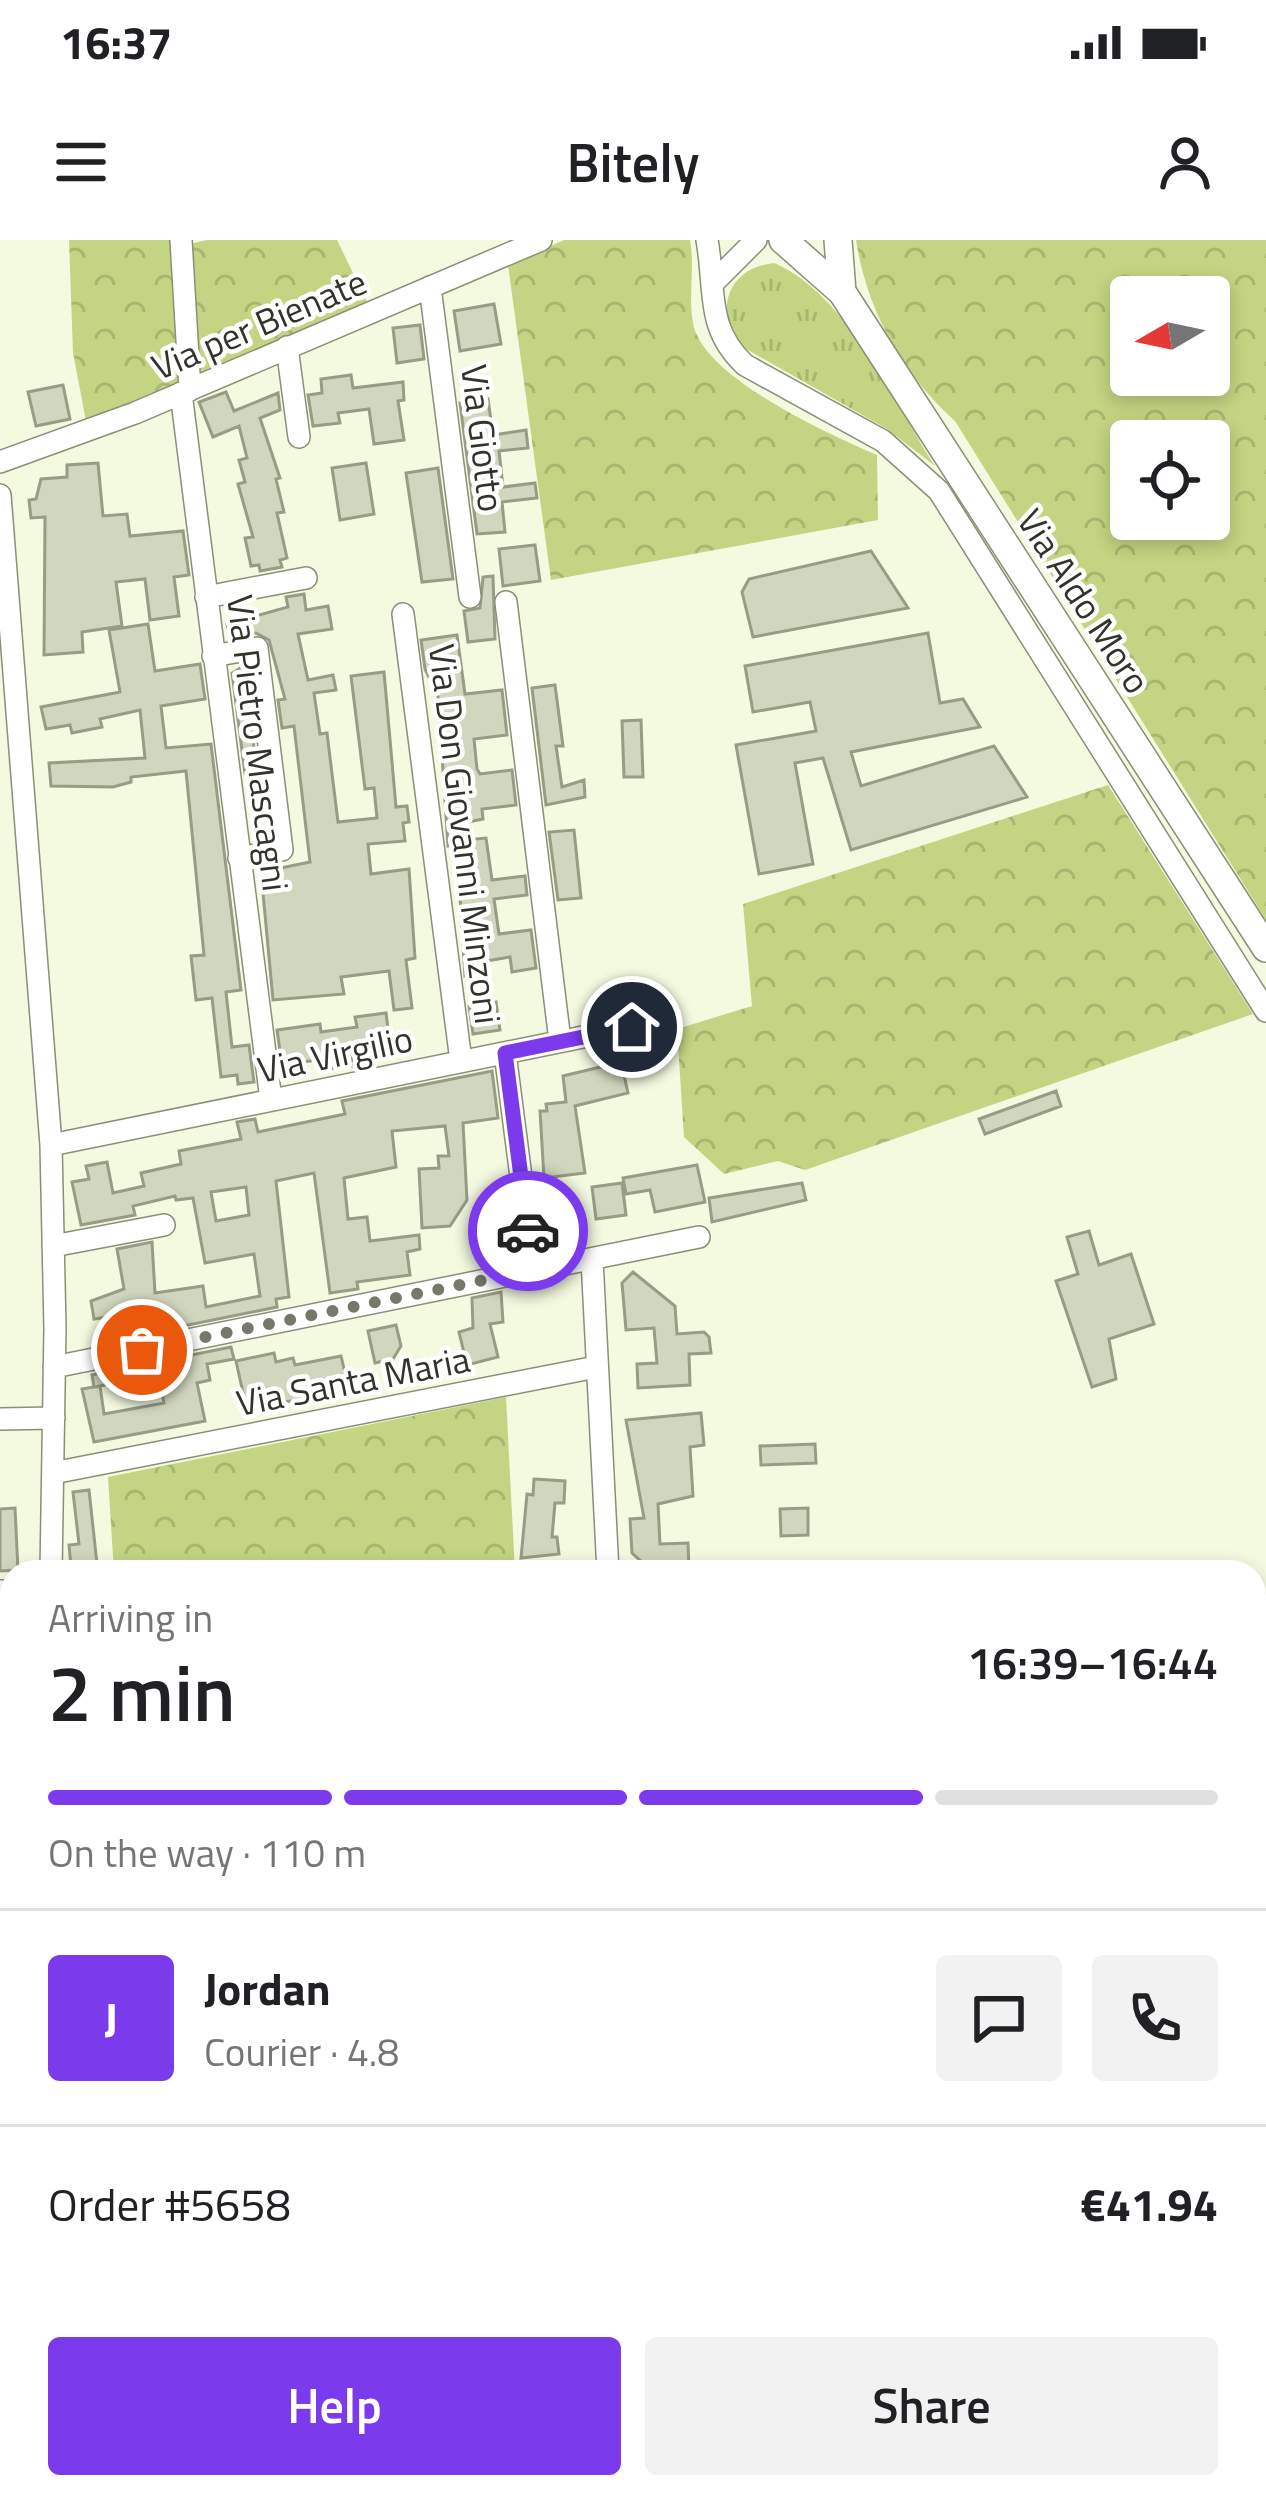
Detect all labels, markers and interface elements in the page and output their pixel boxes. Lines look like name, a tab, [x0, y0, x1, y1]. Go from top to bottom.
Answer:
text: 16:37	[60, 8, 172, 76]
text: Bitely	[566, 121, 700, 203]
icon: menu	[48, 129, 114, 195]
icon: person	[1152, 129, 1218, 195]
street label: Via per Bienate	[143, 254, 375, 394]
north arrow	[1110, 276, 1230, 396]
map controls	[1110, 276, 1230, 540]
street label: Via Giotto	[447, 361, 520, 515]
button: locate	[1110, 420, 1230, 540]
street label: Via Aldo Moro	[1004, 497, 1165, 704]
street label: Via Pietro Mascagni	[213, 592, 304, 894]
street label: Via Don Giovanni Minzoni	[415, 641, 516, 1027]
pin	[581, 976, 683, 1078]
icon: home	[599, 994, 665, 1060]
street label: Via Virgilio	[252, 1010, 418, 1097]
courier	[468, 1171, 588, 1291]
icon: car	[495, 1198, 561, 1264]
pin	[91, 1299, 193, 1401]
icon: bag	[109, 1317, 175, 1383]
street label: Via Santa Maria	[231, 1331, 474, 1430]
text: Arriving in	[48, 1588, 213, 1647]
text: 16:39–16:44	[967, 1628, 1218, 1696]
text: 2 min	[48, 1633, 236, 1751]
text: On the way · 110 m	[48, 1823, 366, 1882]
text: Jordan	[204, 1954, 331, 2022]
button: chat	[936, 1955, 1062, 2081]
button: phone	[1092, 1955, 1218, 2081]
text: J	[104, 1984, 118, 2052]
text: Courier · 4.8	[204, 2022, 399, 2081]
text: Order #5658	[48, 2170, 291, 2238]
text: €41.94	[1080, 2170, 1218, 2238]
button: Help	[48, 2337, 621, 2475]
button: Share	[645, 2337, 1218, 2475]

